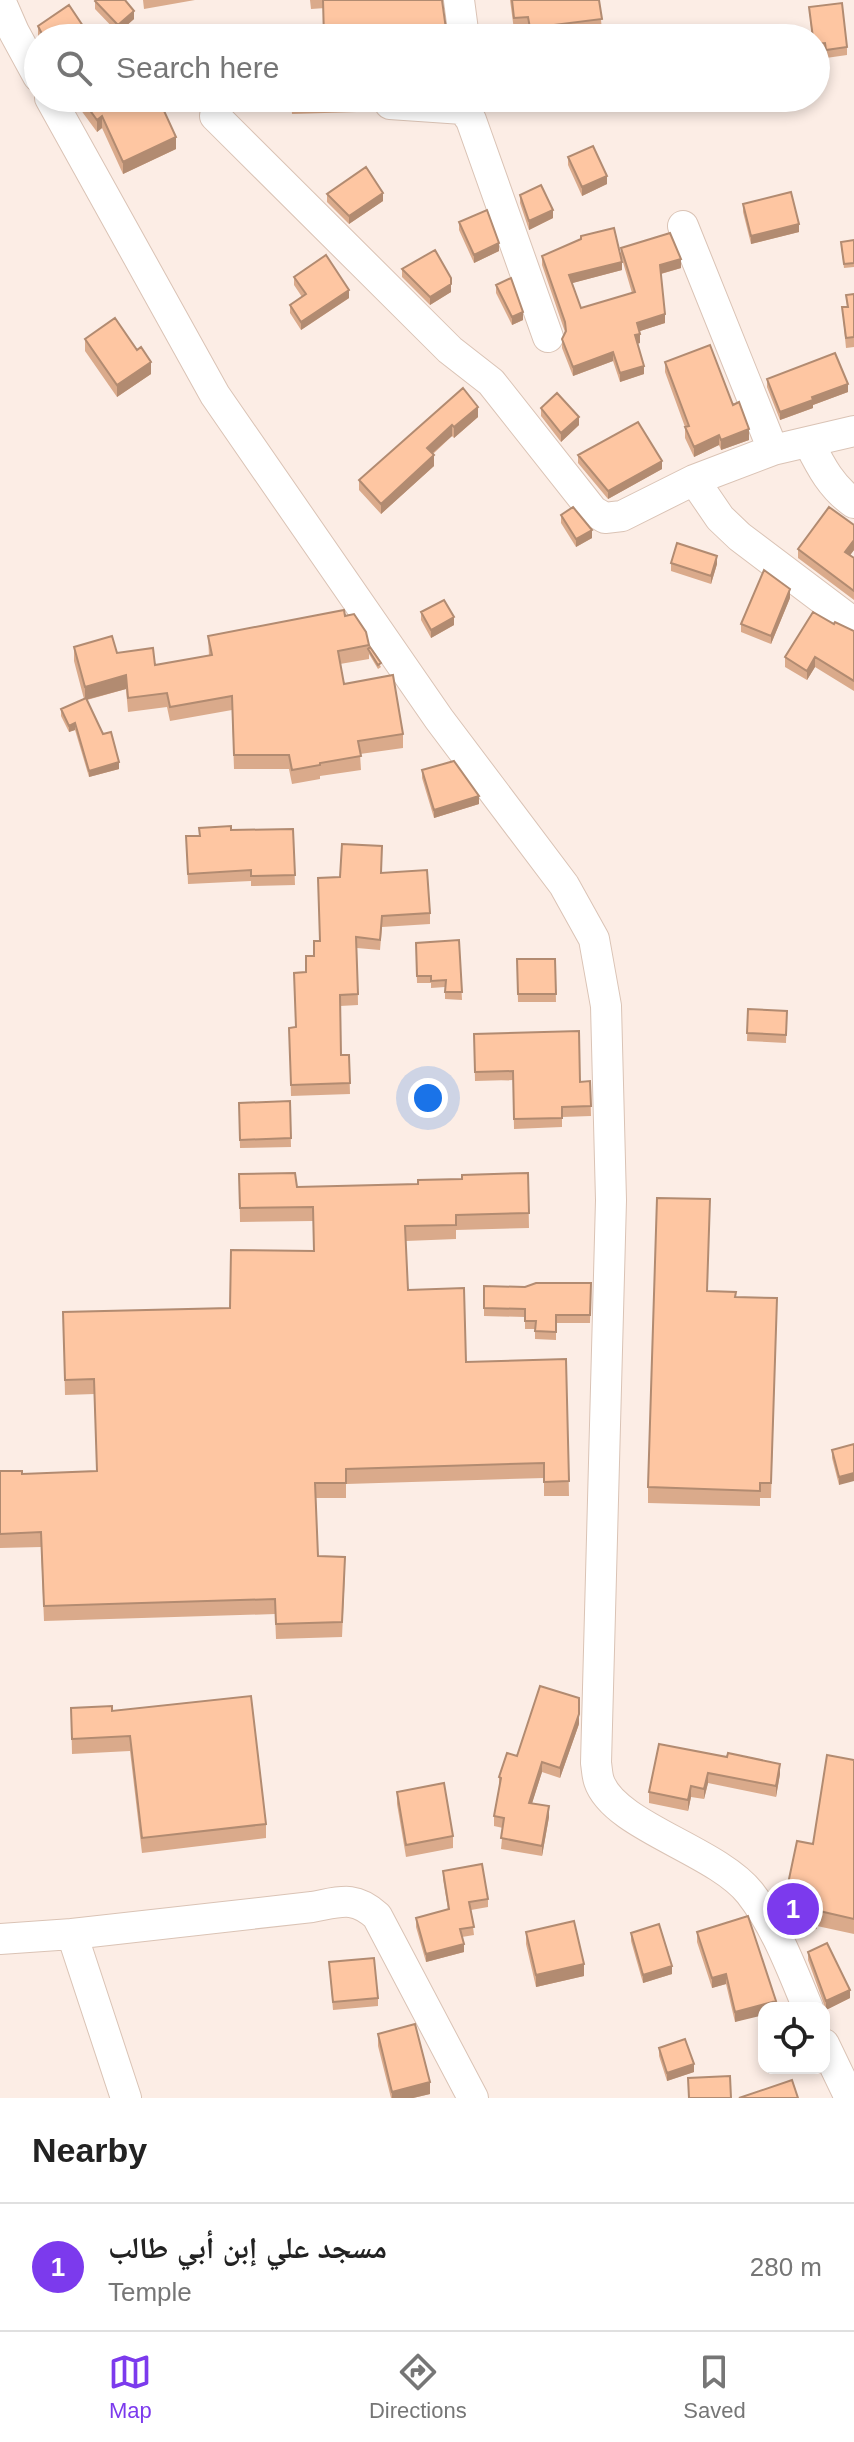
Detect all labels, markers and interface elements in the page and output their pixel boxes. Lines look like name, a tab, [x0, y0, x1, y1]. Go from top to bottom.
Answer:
search box	[24, 24, 830, 112]
icon: search	[52, 46, 96, 90]
text: Search here	[116, 51, 279, 84]
your location	[408, 1078, 448, 1118]
pin: 1	[767, 1879, 819, 1939]
map controls	[758, 2002, 830, 2074]
button: locate	[758, 2002, 830, 2074]
text: Nearby	[32, 2131, 147, 2169]
text: مسجد علي إبن أبي طالب	[108, 2231, 387, 2264]
text: 1	[51, 2252, 65, 2282]
text: 280 m	[750, 2252, 822, 2282]
text: Temple	[108, 2277, 192, 2307]
tab: Map	[108, 2350, 152, 2424]
tab: Directions	[369, 2350, 467, 2424]
tab: Saved	[683, 2350, 746, 2424]

